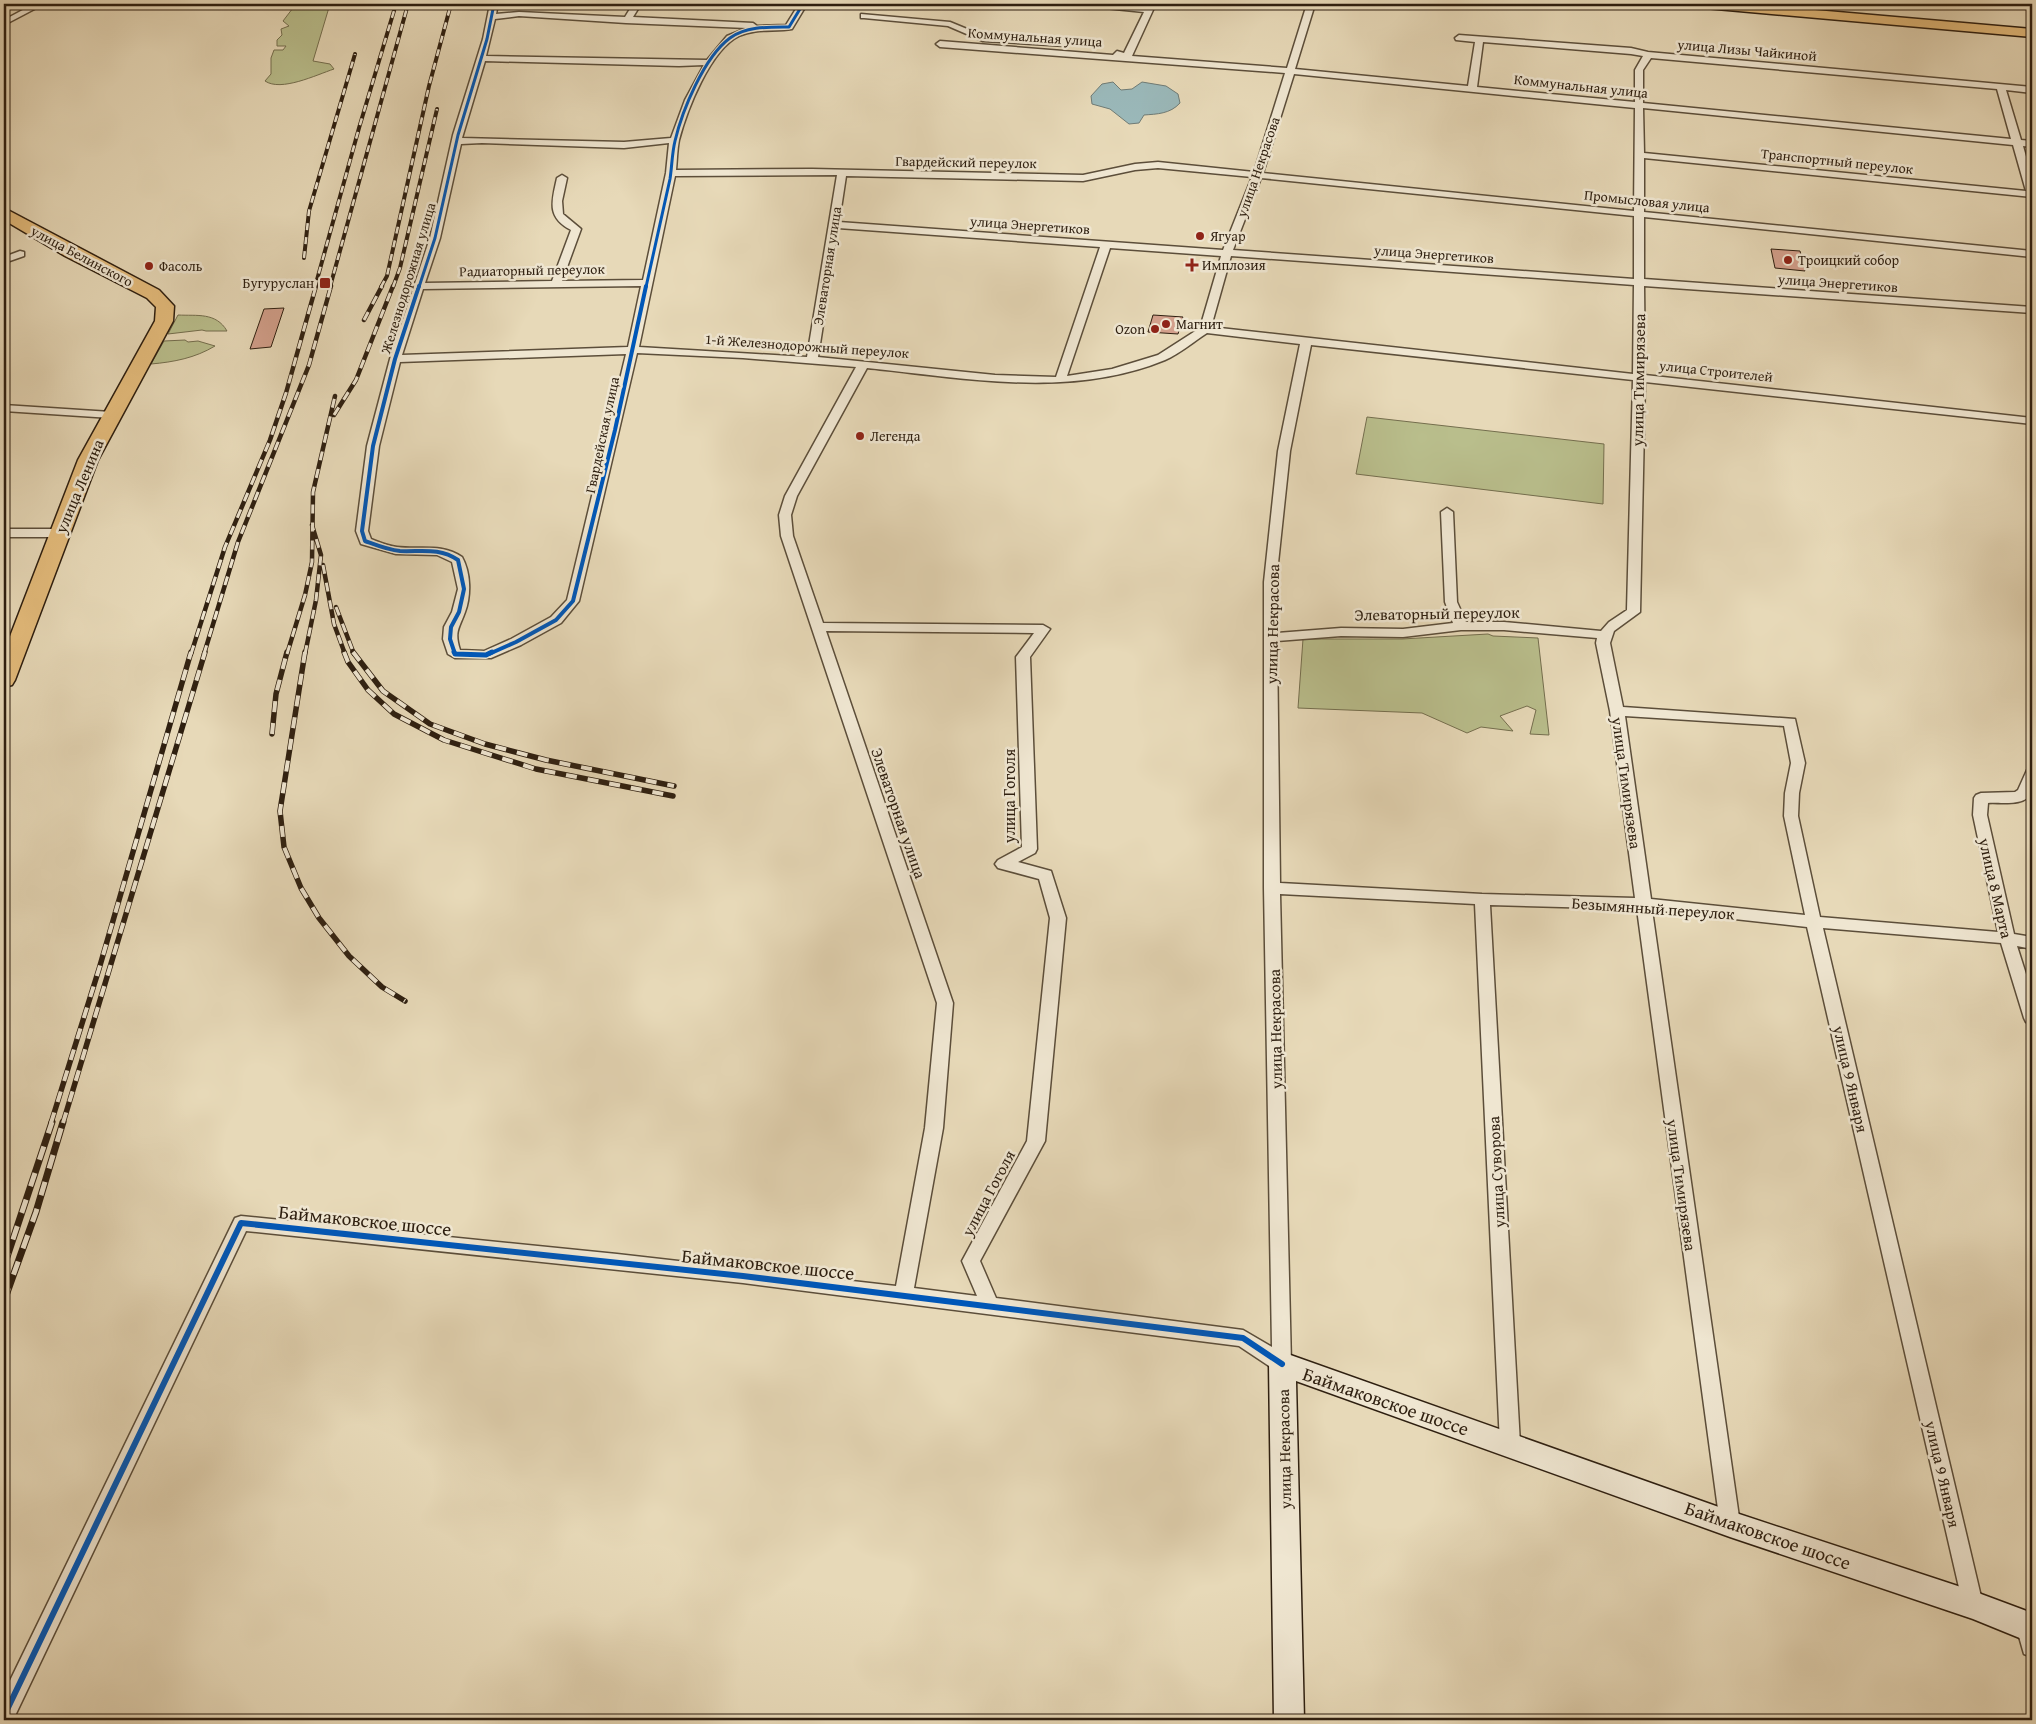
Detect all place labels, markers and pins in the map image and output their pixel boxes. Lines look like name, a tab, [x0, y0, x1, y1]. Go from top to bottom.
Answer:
place label: Ягуар	[1209, 226, 1246, 246]
marker: Ягуар	[1194, 230, 1206, 242]
place label: Троицкий собор	[1798, 250, 1900, 270]
marker: Троицкий собор	[1782, 254, 1794, 266]
place label: Имплозия	[1202, 255, 1266, 275]
place label: Фасоль	[159, 256, 203, 276]
marker: Имплозия	[1186, 259, 1198, 271]
marker: Фасоль	[143, 260, 155, 272]
place label: Бугуруслан	[243, 273, 314, 293]
marker: Бугуруслан	[318, 276, 332, 290]
place label: Магнит	[1176, 314, 1223, 334]
marker: Магнит	[1160, 318, 1172, 330]
place label: Ozon	[1115, 319, 1145, 339]
marker: Ozon	[1149, 323, 1161, 335]
place label: Легенда	[870, 426, 921, 446]
marker: Легенда	[854, 430, 866, 442]

